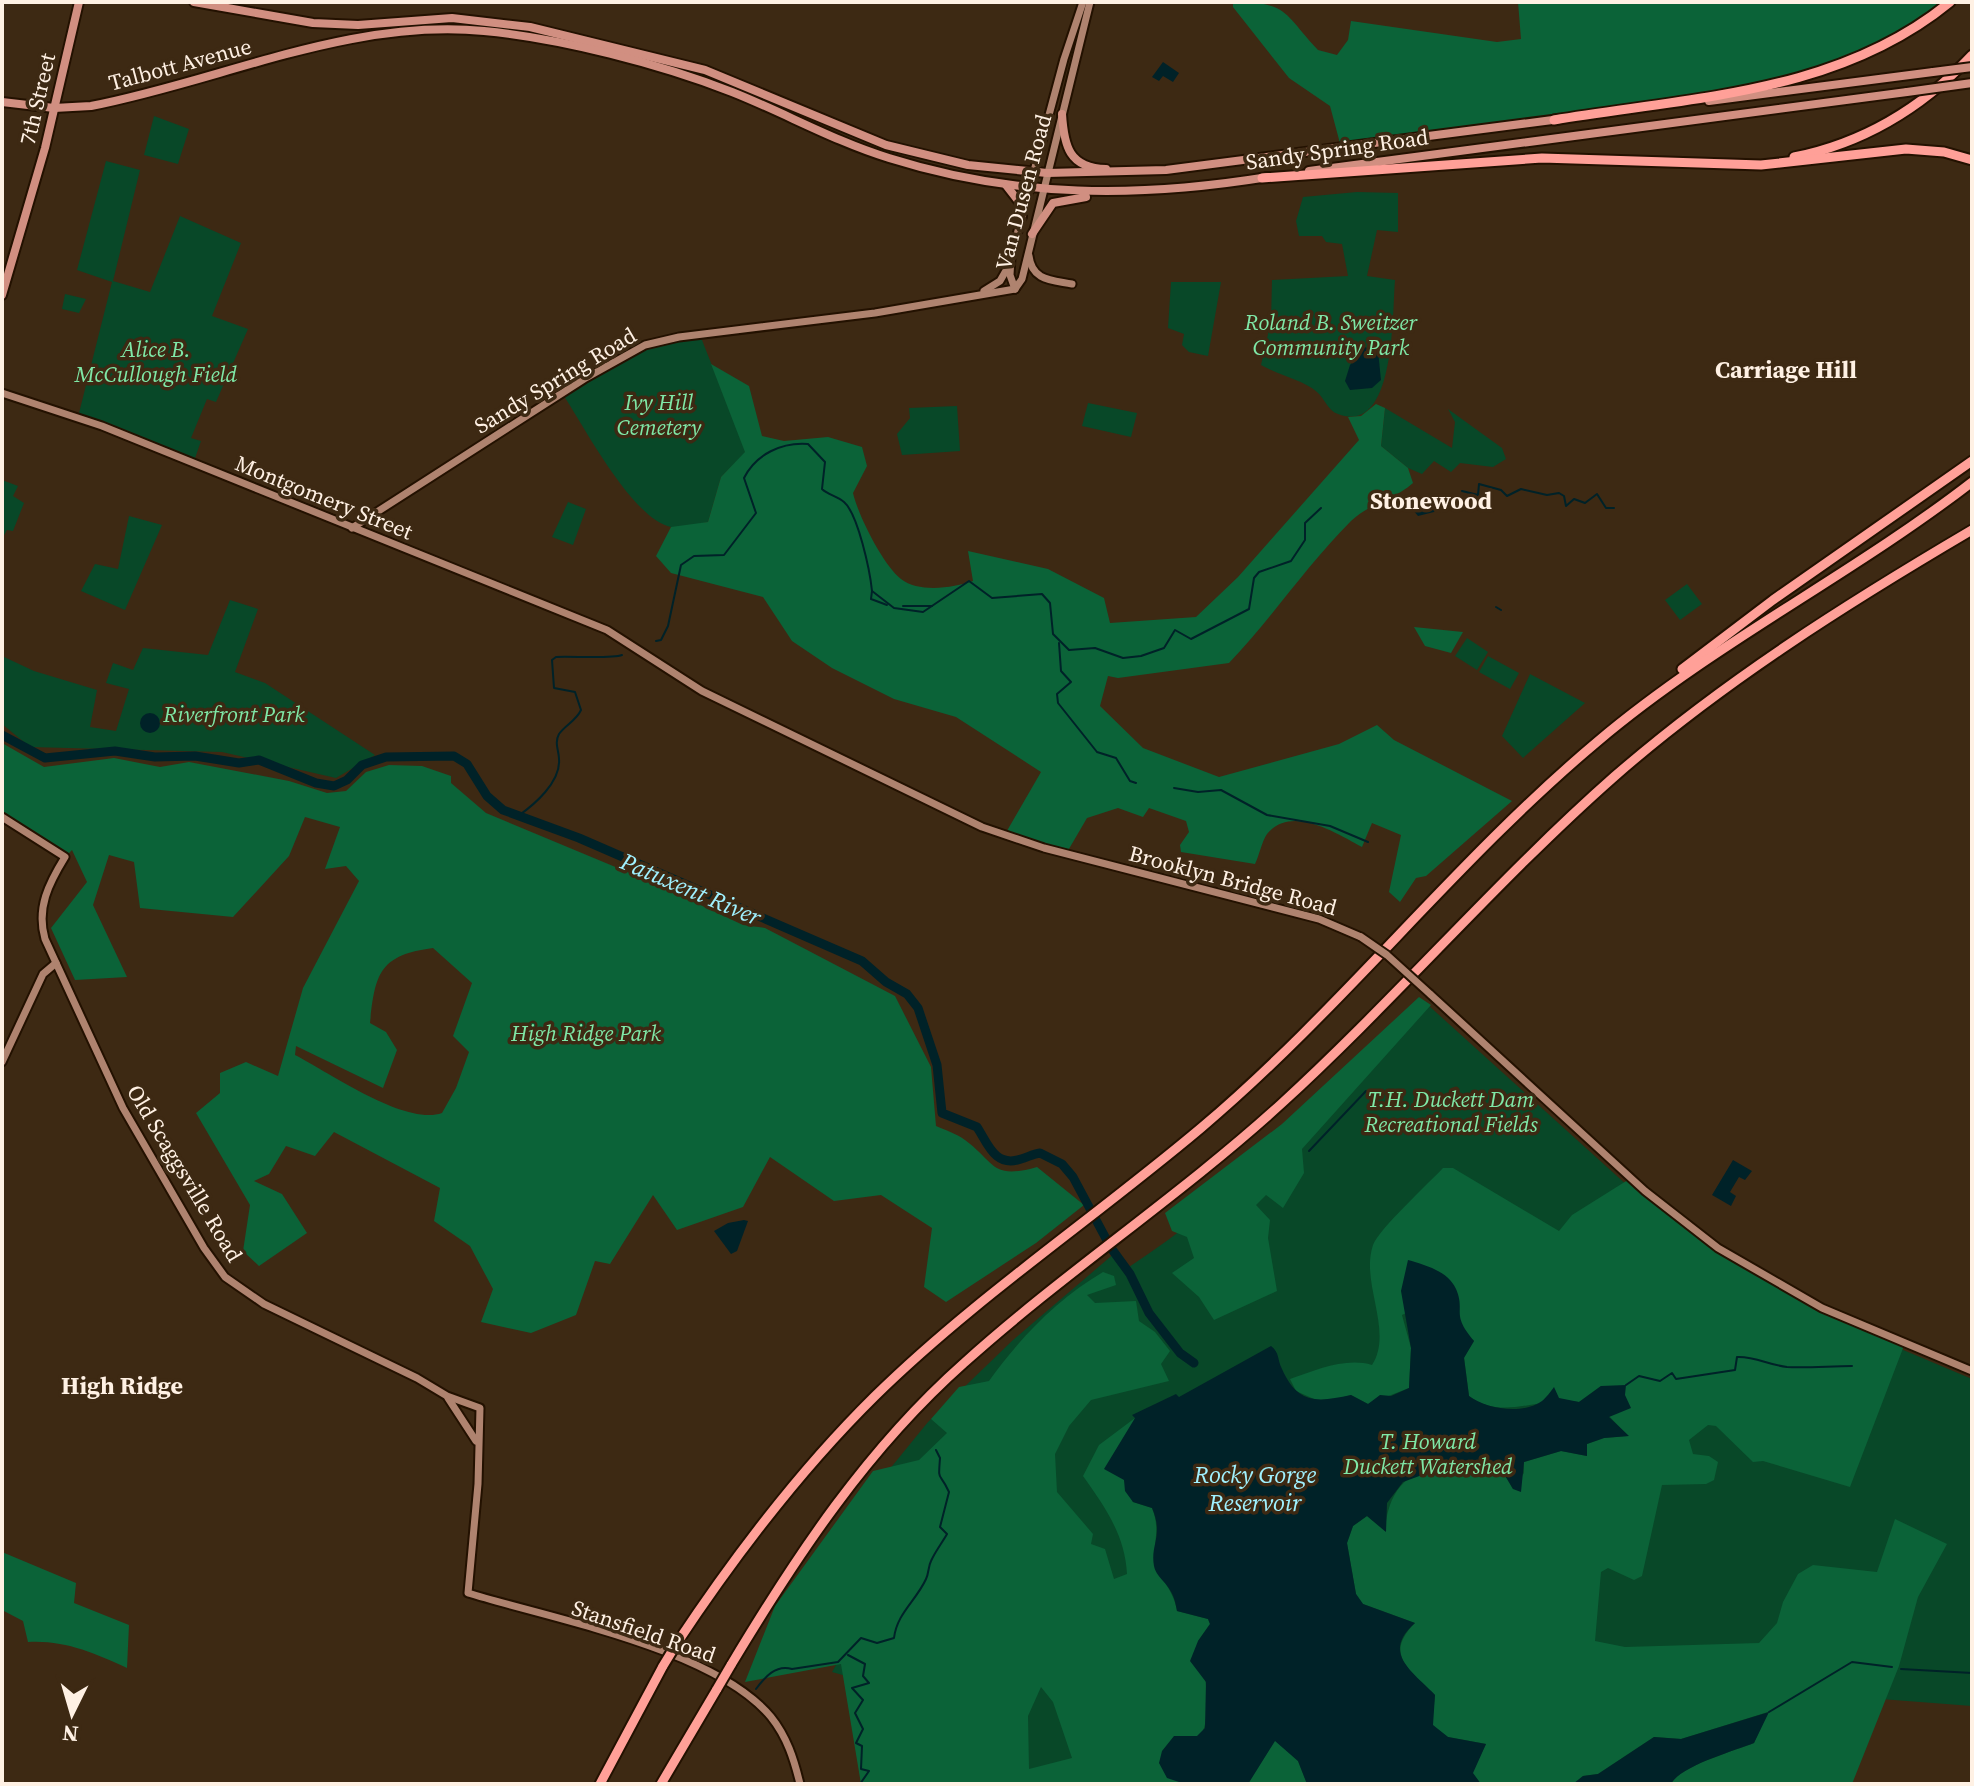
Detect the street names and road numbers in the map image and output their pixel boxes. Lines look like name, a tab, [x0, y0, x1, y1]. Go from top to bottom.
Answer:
street label: Talbott Avenue	[105, 31, 255, 97]
street label: 7th Street	[12, 49, 62, 148]
street label: Van Dusen Road	[988, 110, 1058, 273]
street label: Sandy Spring Road	[1244, 121, 1431, 177]
street label: Sandy Spring Road	[469, 320, 642, 440]
street label: Montgomery Street	[231, 448, 418, 547]
street label: Brooklyn Bridge Road	[1126, 838, 1341, 922]
street label: Old Scaggsville Road	[120, 1079, 250, 1268]
street label: Stansfield Road	[568, 1592, 720, 1670]

